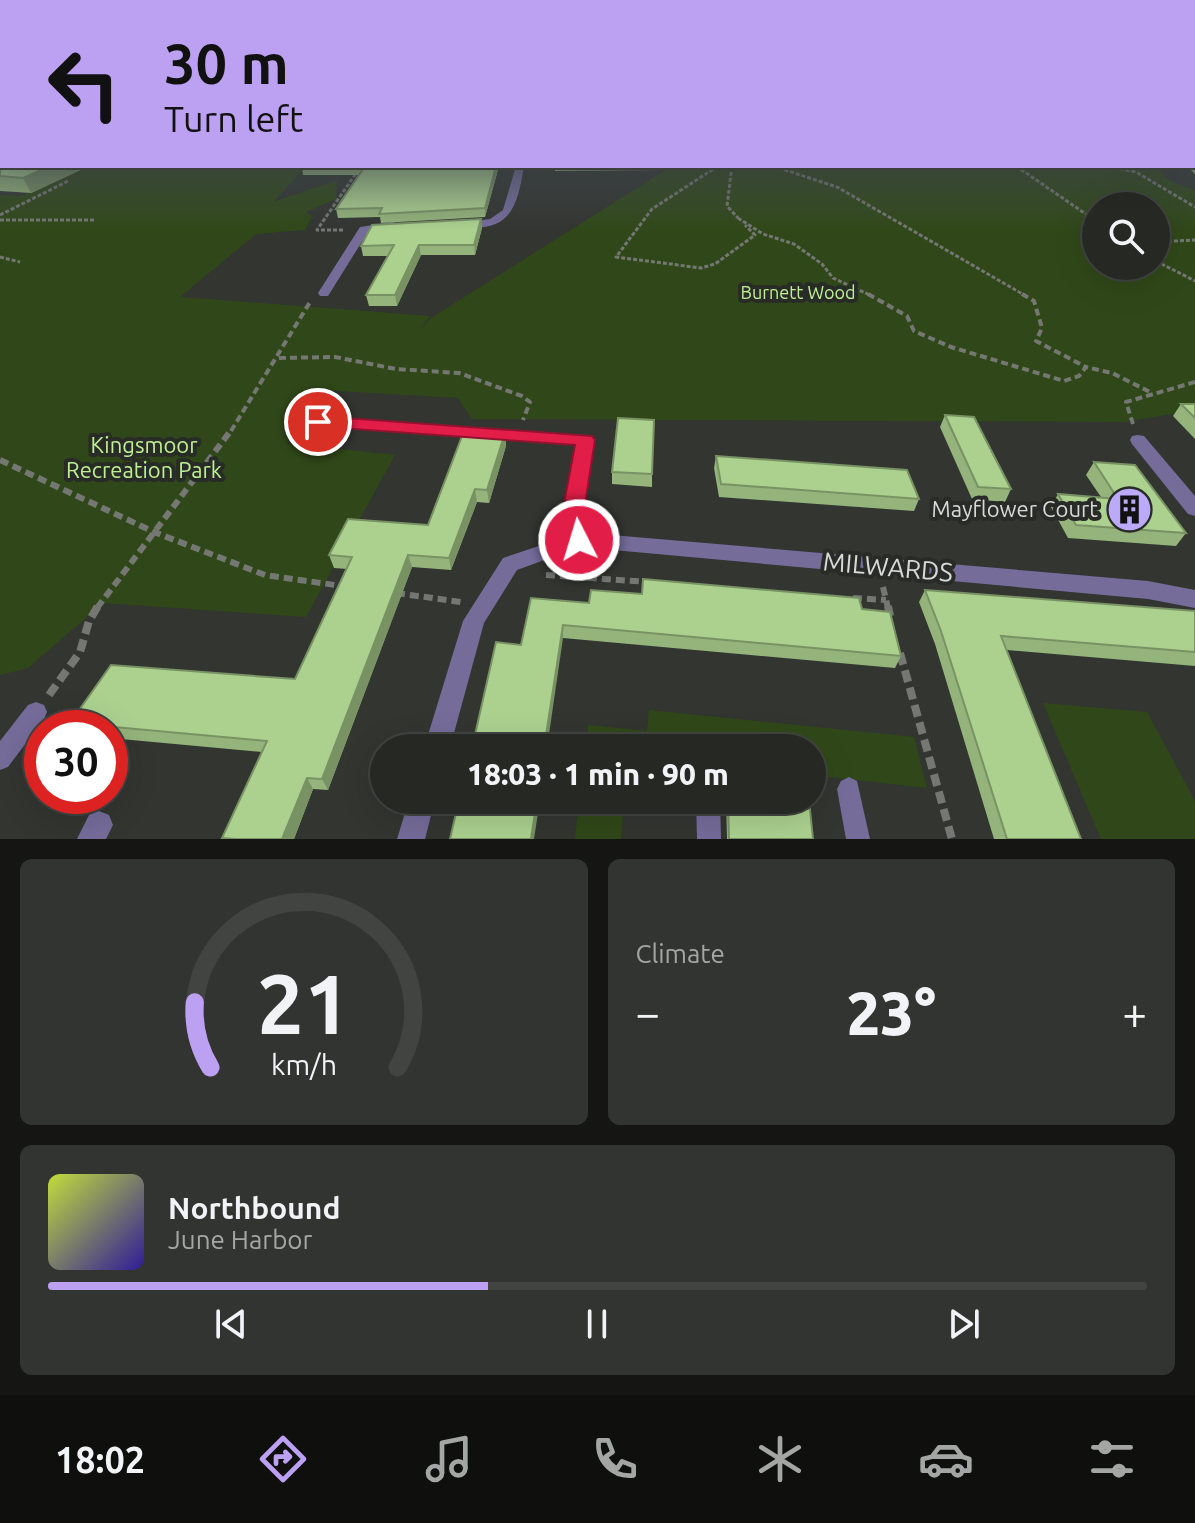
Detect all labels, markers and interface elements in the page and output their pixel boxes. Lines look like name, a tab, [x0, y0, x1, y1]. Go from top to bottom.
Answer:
icon: left	[32, 32, 136, 136]
text: 30 m	[164, 32, 289, 95]
text: Turn left	[164, 98, 303, 139]
map controls	[1082, 192, 1170, 280]
button: search	[1082, 192, 1170, 280]
park label: Burnett Wood	[741, 282, 855, 302]
pin	[284, 388, 352, 456]
icon: arrive	[296, 400, 340, 444]
park label: Kingsmoor Recreation Park	[66, 432, 222, 482]
building icon: Mayflower Court	[1105, 485, 1153, 533]
place label: Mayflower Court	[932, 496, 1098, 521]
position arrow	[537, 498, 621, 582]
street label: MILWARDS	[822, 546, 954, 587]
speed limit sign: 30	[24, 710, 128, 814]
text: 18:03 · 1 min · 90 m	[467, 757, 729, 791]
text: Climate	[636, 939, 725, 968]
text: 21	[257, 956, 351, 1050]
text: 23°	[847, 979, 936, 1046]
text: −	[636, 988, 660, 1037]
text: +	[1122, 988, 1147, 1037]
text: km/h	[271, 1048, 337, 1080]
text: Northbound	[168, 1191, 340, 1225]
text: June Harbor	[168, 1225, 312, 1254]
icon: previous	[209, 1302, 253, 1346]
icon: pause	[575, 1302, 619, 1346]
icon: next	[942, 1302, 986, 1346]
icon: directions	[255, 1431, 311, 1487]
icon: music	[421, 1431, 477, 1487]
icon: phone	[587, 1431, 643, 1487]
icon: climate	[752, 1431, 808, 1487]
icon: car	[918, 1431, 974, 1487]
icon: filters	[1084, 1431, 1140, 1487]
text: 18:02	[55, 1439, 145, 1480]

